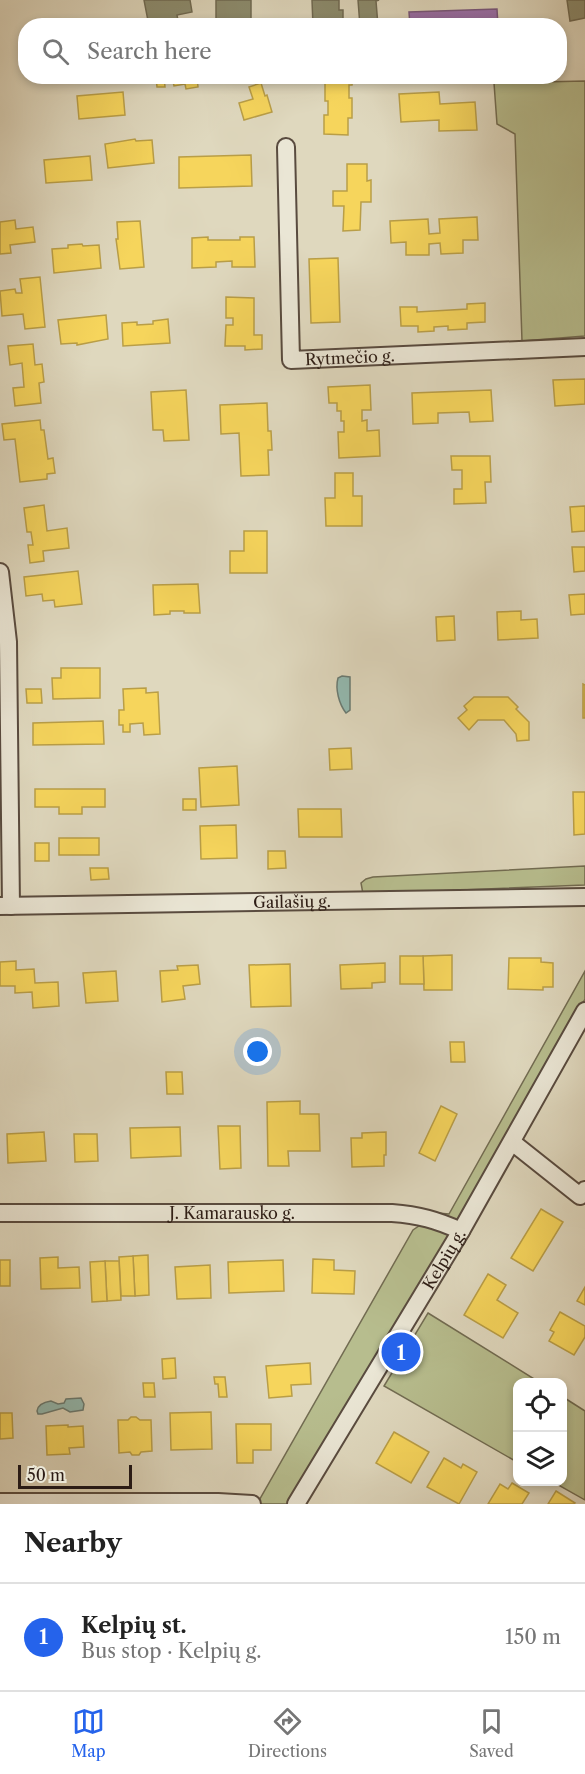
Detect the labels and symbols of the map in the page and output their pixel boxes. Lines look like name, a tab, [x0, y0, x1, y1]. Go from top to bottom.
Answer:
street label: Rytmečio g.	[305, 345, 395, 369]
street label: Gailašių g.	[253, 891, 331, 912]
your location	[243, 1037, 272, 1066]
street label: J. Kamarausko g.	[166, 1203, 295, 1223]
street label: Kelpių g.	[418, 1225, 470, 1293]
pin: 1	[382, 1330, 420, 1374]
scale bar	[18, 1462, 132, 1490]

